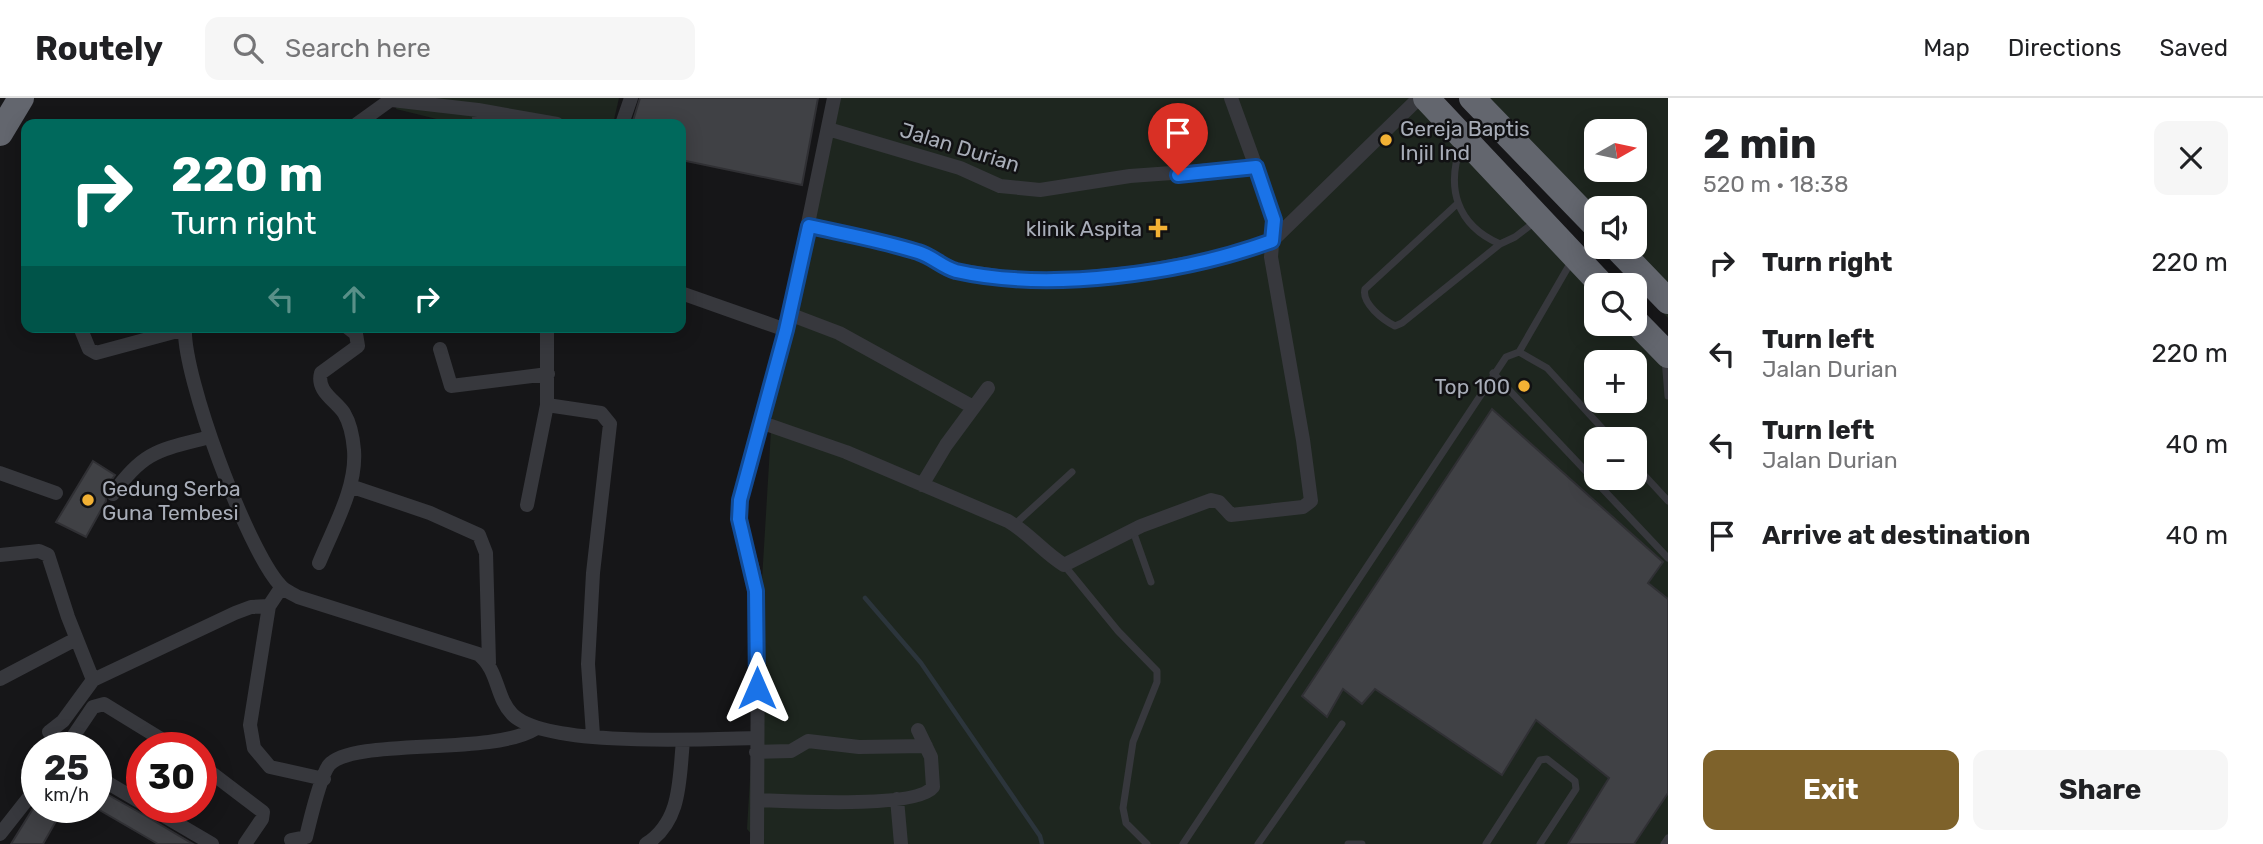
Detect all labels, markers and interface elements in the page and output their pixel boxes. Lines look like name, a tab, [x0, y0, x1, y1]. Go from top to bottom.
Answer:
search box	[205, 17, 695, 80]
text: Routely	[35, 29, 163, 68]
icon: search	[229, 29, 267, 67]
text: Search here	[285, 33, 431, 64]
text: Map	[1923, 34, 1970, 62]
text: Directions	[2008, 34, 2121, 62]
text: Saved	[2159, 34, 2228, 62]
pin	[1148, 103, 1208, 175]
icon: arrive	[1159, 114, 1197, 152]
place label: Gereja Baptis Injil Ind	[1400, 116, 1530, 165]
street label: Jalan Durian	[897, 117, 1023, 177]
north arrow	[1584, 119, 1647, 182]
map controls	[1584, 119, 1647, 490]
text: 2 min	[1703, 119, 1817, 169]
button: close	[2154, 121, 2228, 195]
marker: Gereja Baptis Injil Ind	[1378, 132, 1394, 148]
text: 220 m	[171, 145, 323, 203]
icon: right	[56, 147, 147, 238]
text: 520 m · 18:38	[1703, 170, 1849, 198]
button: sound	[1584, 196, 1647, 259]
text: Turn right	[171, 204, 316, 242]
place label: klinik Aspita	[1026, 216, 1142, 241]
marker: klinik Aspita	[1148, 218, 1168, 238]
icon: right	[1703, 244, 1741, 282]
text: Turn right	[1762, 247, 1892, 278]
text: 220 m	[2151, 247, 2228, 278]
button: search	[1584, 273, 1647, 336]
icon: left	[262, 280, 300, 318]
icon: ahead	[335, 280, 373, 318]
icon: right	[408, 280, 446, 318]
text: Turn left	[1762, 324, 1874, 355]
icon: left	[1703, 335, 1741, 373]
text: 220 m	[2151, 338, 2228, 369]
button: +	[1584, 350, 1647, 413]
text: Jalan Durian	[1762, 355, 1898, 383]
place label: Top 100	[1434, 374, 1510, 399]
marker: Top 100	[1516, 378, 1532, 394]
text: Turn left	[1762, 415, 1874, 446]
icon: left	[1703, 426, 1741, 464]
button: −	[1584, 427, 1647, 490]
text: 40 m	[2166, 429, 2228, 460]
text: Jalan Durian	[1762, 446, 1898, 474]
place label: Gedung Serba Guna Tembesi	[102, 476, 241, 525]
marker: Gedung Serba Guna Tembesi	[80, 492, 96, 508]
icon: arrive	[1703, 517, 1741, 555]
text: Arrive at destination	[1762, 520, 2030, 551]
text: 40 m	[2166, 520, 2228, 551]
position arrow	[720, 651, 794, 725]
speed limit sign: 30	[126, 732, 217, 823]
text: 25	[44, 747, 89, 789]
button: Exit	[1703, 750, 1959, 830]
button: Share	[1973, 750, 2228, 830]
text: km/h	[44, 784, 89, 806]

